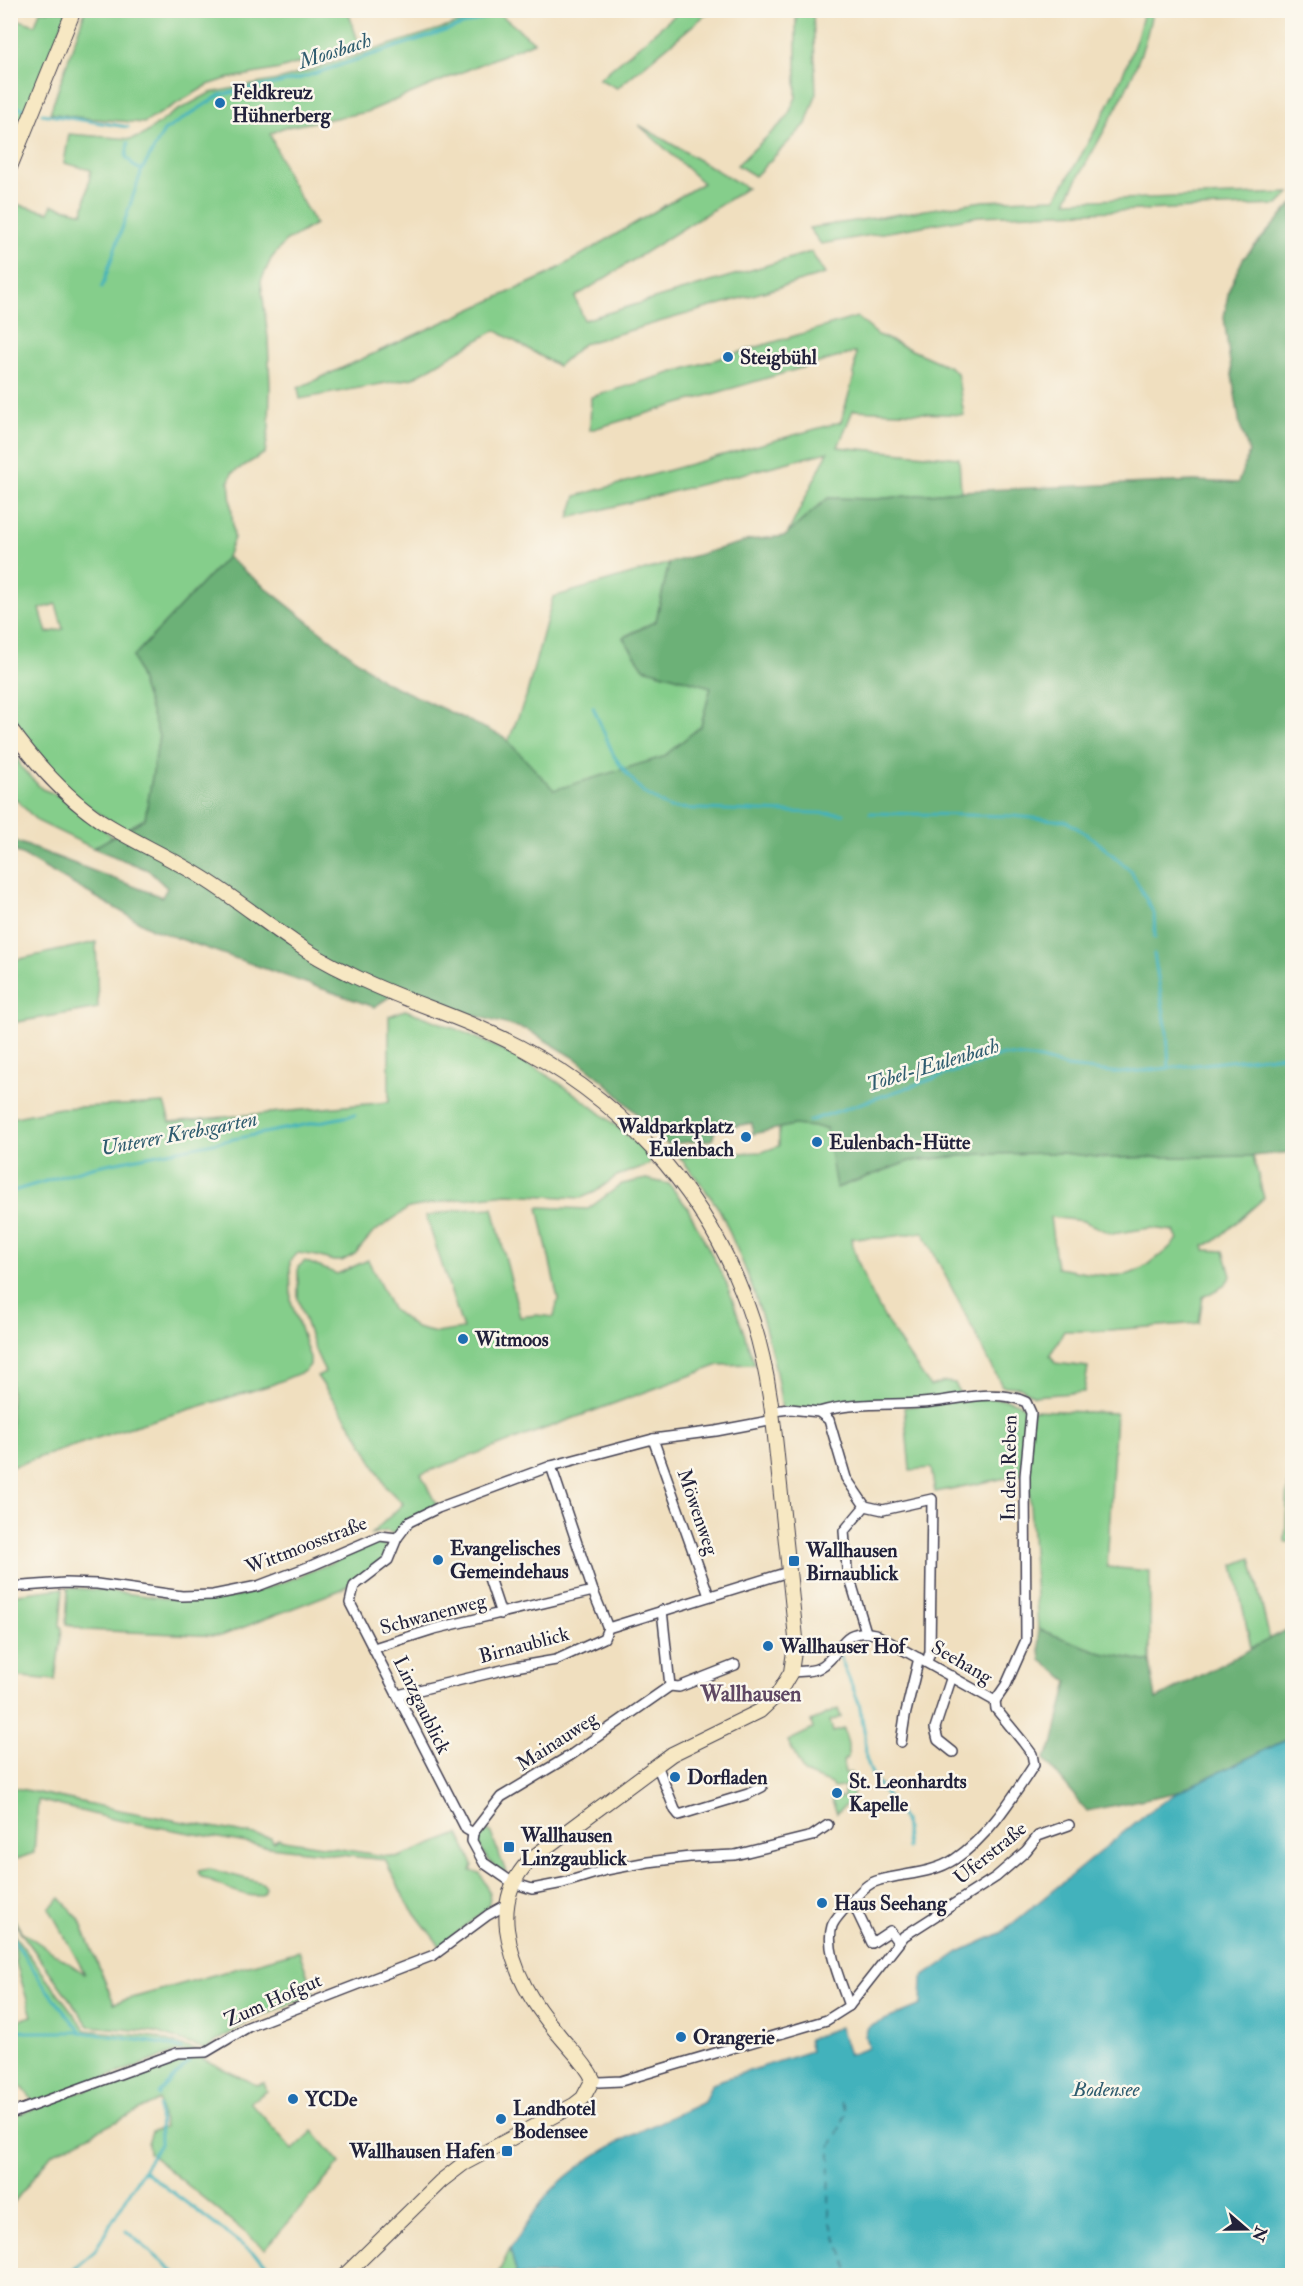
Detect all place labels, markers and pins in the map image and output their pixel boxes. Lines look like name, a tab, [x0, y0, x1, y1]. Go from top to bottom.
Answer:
place label: Feldkreuz Hühnerberg	[232, 80, 332, 129]
marker: Feldkreuz Hühnerberg	[213, 96, 227, 110]
place label: Steigbühl	[740, 345, 818, 371]
marker: Steigbühl	[721, 350, 735, 364]
place label: Waldparkplatz Eulenbach	[617, 1114, 735, 1162]
marker: Waldparkplatz Eulenbach	[739, 1130, 753, 1144]
place label: Eulenbach-Hütte	[829, 1130, 971, 1155]
marker: Eulenbach-Hütte	[810, 1135, 824, 1149]
place label: Witmoos	[474, 1327, 549, 1352]
marker: Witmoos	[456, 1332, 470, 1346]
place label: Evangelisches Gemeindehaus	[450, 1536, 569, 1584]
place label: Wallhausen Birnaublick	[805, 1538, 899, 1586]
marker: Evangelisches Gemeindehaus	[431, 1553, 445, 1567]
marker: Wallhausen Birnaublick	[787, 1554, 801, 1568]
place label: Wallhauser Hof	[779, 1634, 909, 1659]
marker: Wallhauser Hof	[761, 1639, 775, 1653]
place label: Dorfladen	[687, 1765, 768, 1790]
place label: St. Leonhardts Kapelle	[849, 1769, 967, 1818]
marker: Dorfladen	[668, 1770, 682, 1784]
marker: St. Leonhardts Kapelle	[830, 1786, 844, 1800]
place label: Wallhausen Linzgaublick	[520, 1823, 627, 1872]
marker: Wallhausen Linzgaublick	[502, 1840, 516, 1854]
place label: Haus Seehang	[834, 1891, 948, 1917]
marker: Haus Seehang	[815, 1896, 829, 1910]
place label: Orangerie	[693, 2025, 775, 2051]
marker: Orangerie	[674, 2030, 688, 2044]
place label: YCDe	[304, 2087, 358, 2112]
marker: YCDe	[286, 2092, 300, 2106]
place label: Landhotel Bodensee	[513, 2096, 597, 2144]
marker: Landhotel Bodensee	[494, 2112, 508, 2126]
place label: Wallhausen Hafen	[348, 2139, 496, 2164]
marker: Wallhausen Hafen	[500, 2144, 514, 2158]

